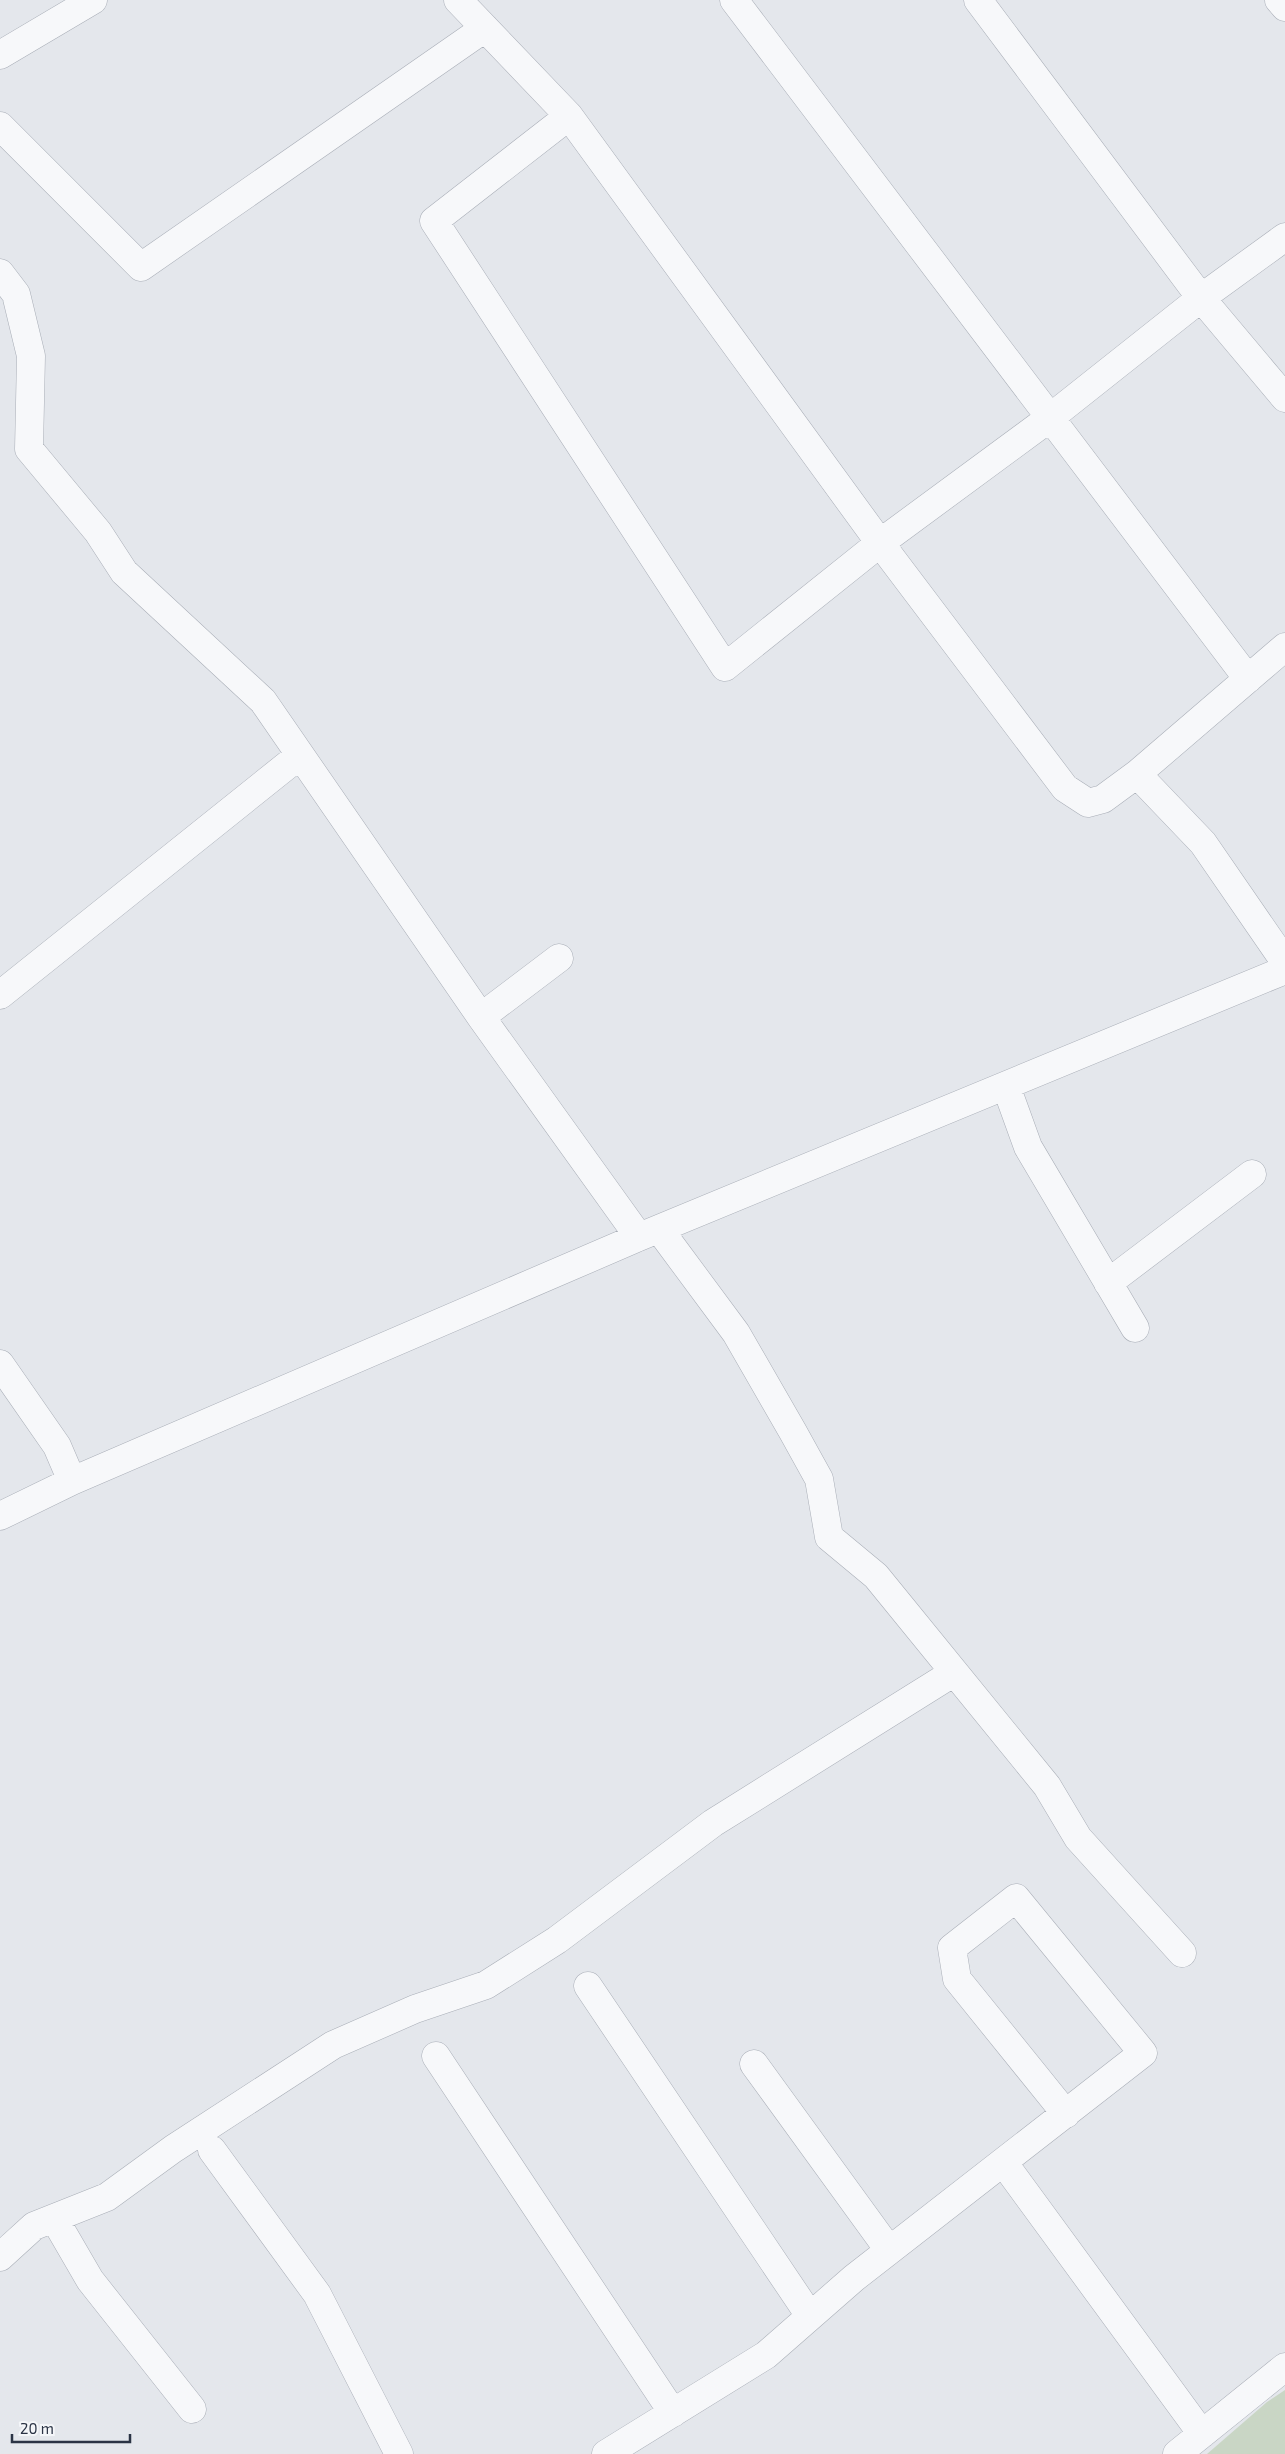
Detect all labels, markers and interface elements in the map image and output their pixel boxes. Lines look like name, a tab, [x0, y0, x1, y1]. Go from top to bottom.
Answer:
scale bar	[12, 2412, 130, 2444]
text: 20 m	[20, 2419, 54, 2437]

